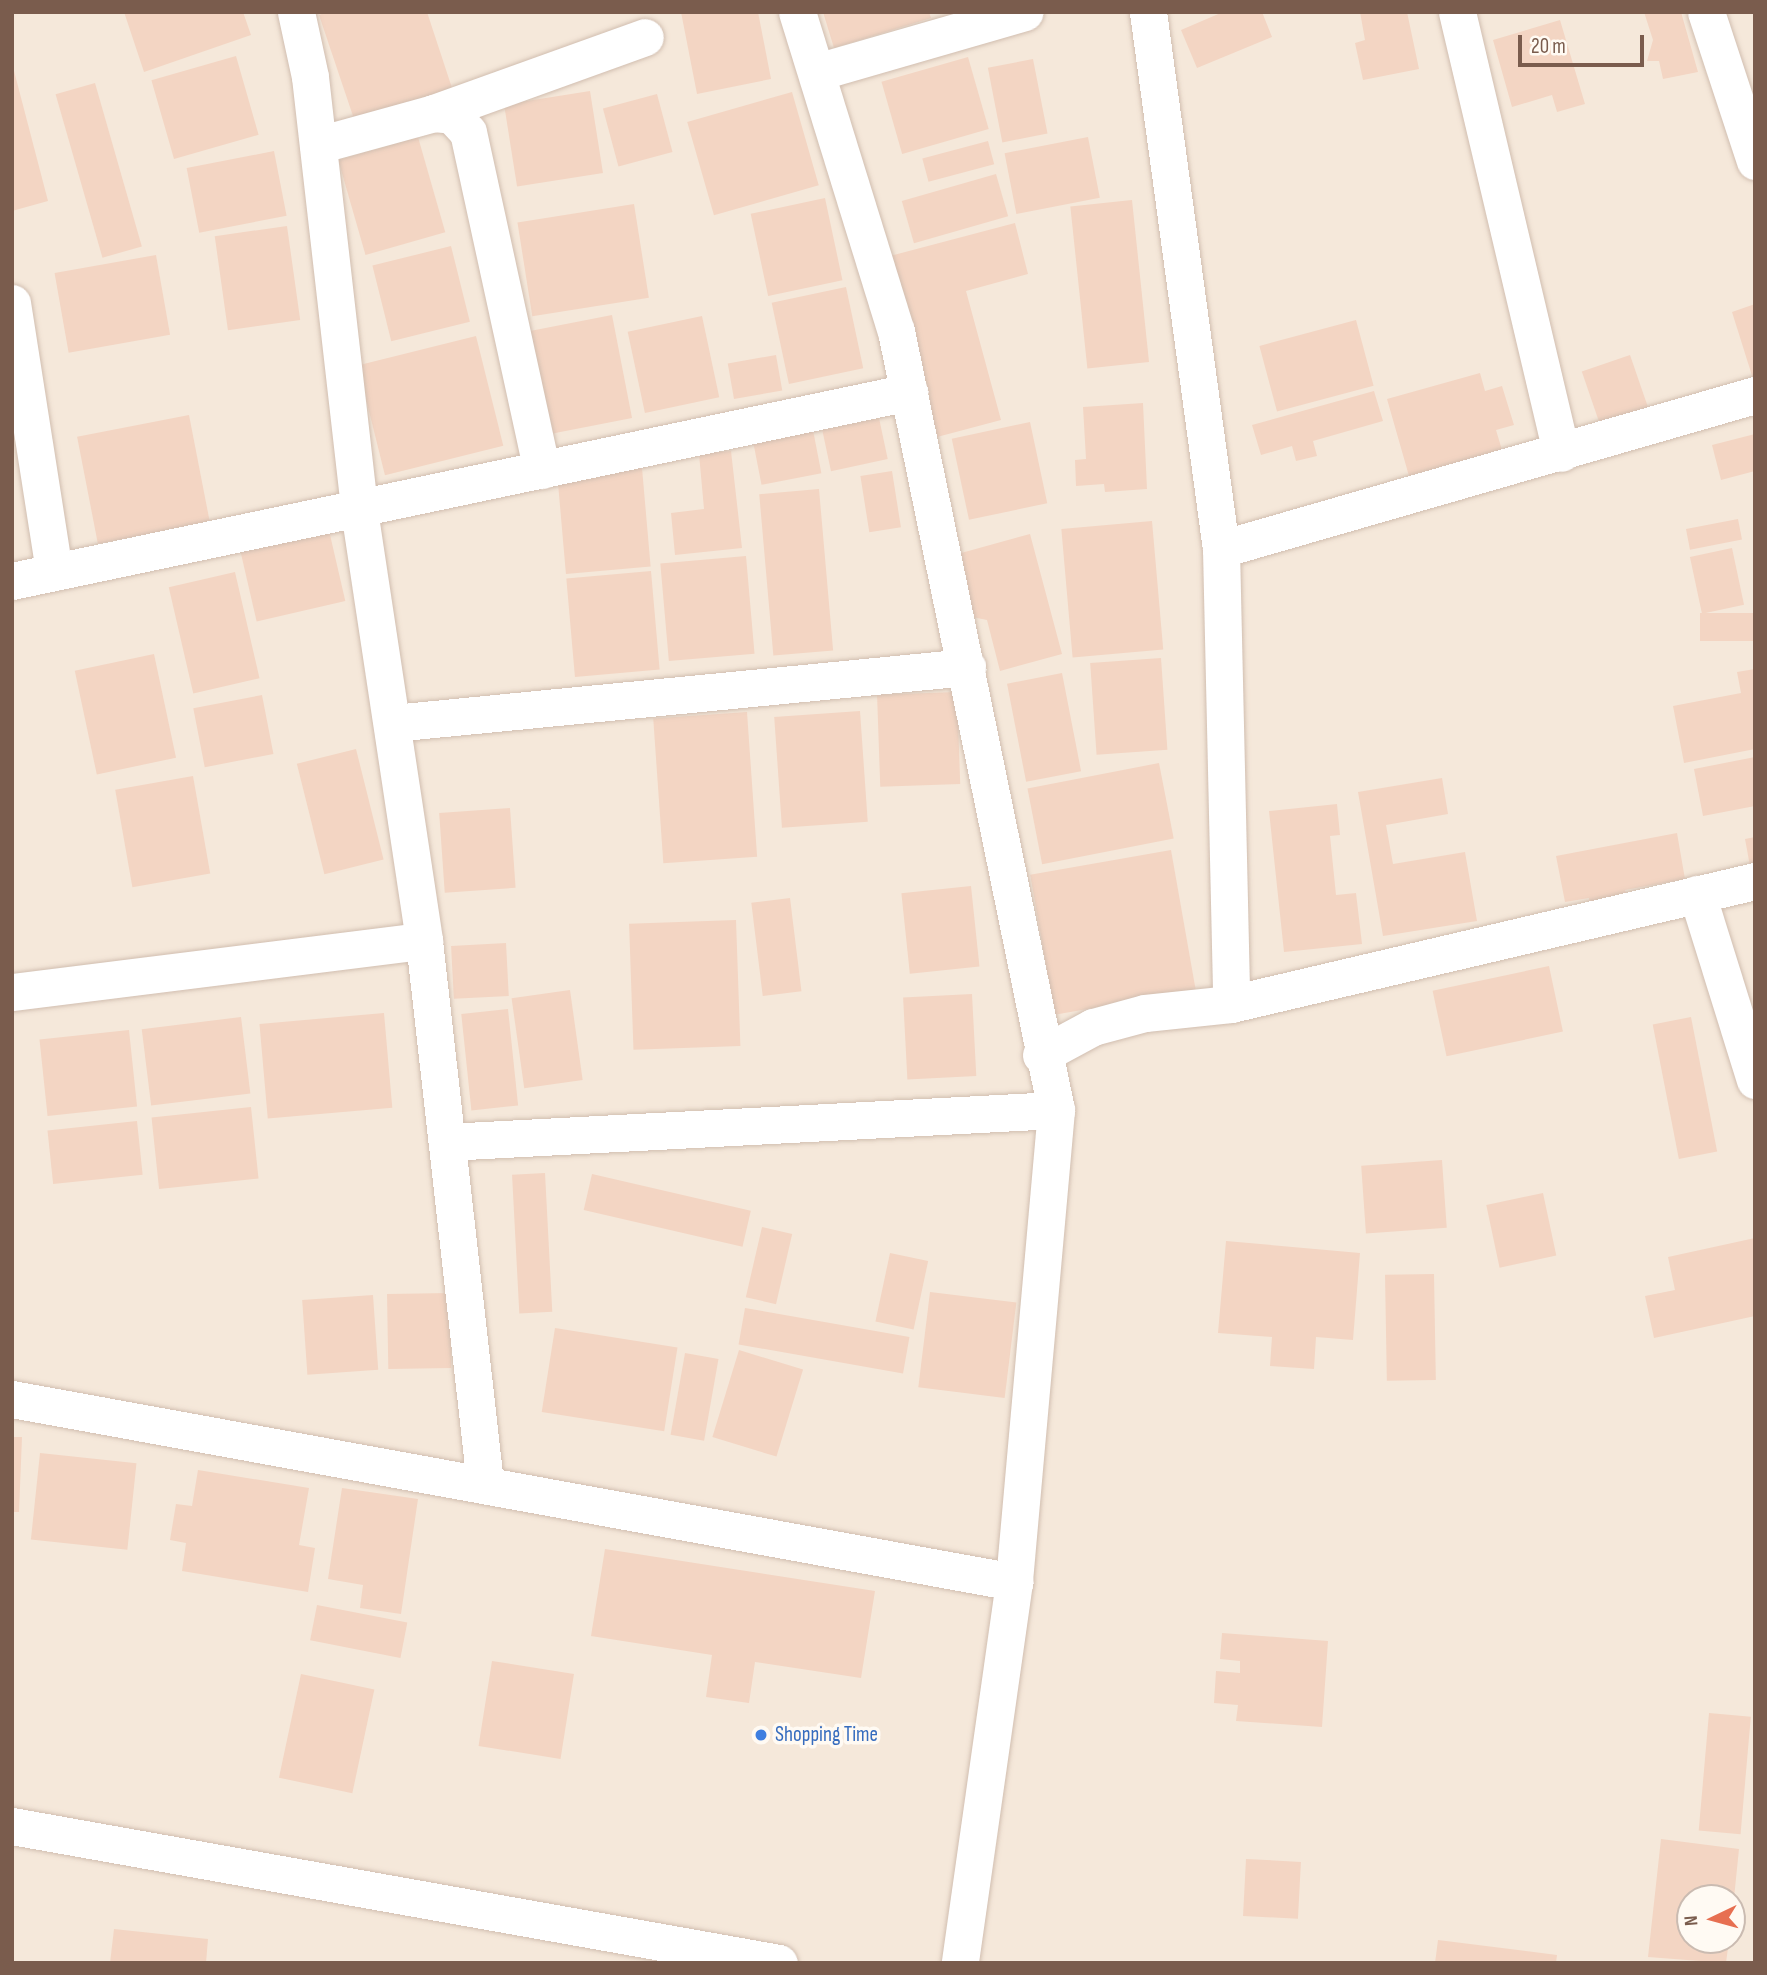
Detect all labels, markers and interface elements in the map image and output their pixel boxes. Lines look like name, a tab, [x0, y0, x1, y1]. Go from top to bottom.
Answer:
scale bar	[1522, 21, 1648, 65]
text: 20 m	[1531, 34, 1566, 59]
place label: Shopping Time	[775, 1722, 878, 1748]
marker: Shopping Time	[753, 1727, 769, 1743]
north arrow	[1676, 1884, 1746, 1954]
text: N	[1680, 1915, 1703, 1927]

